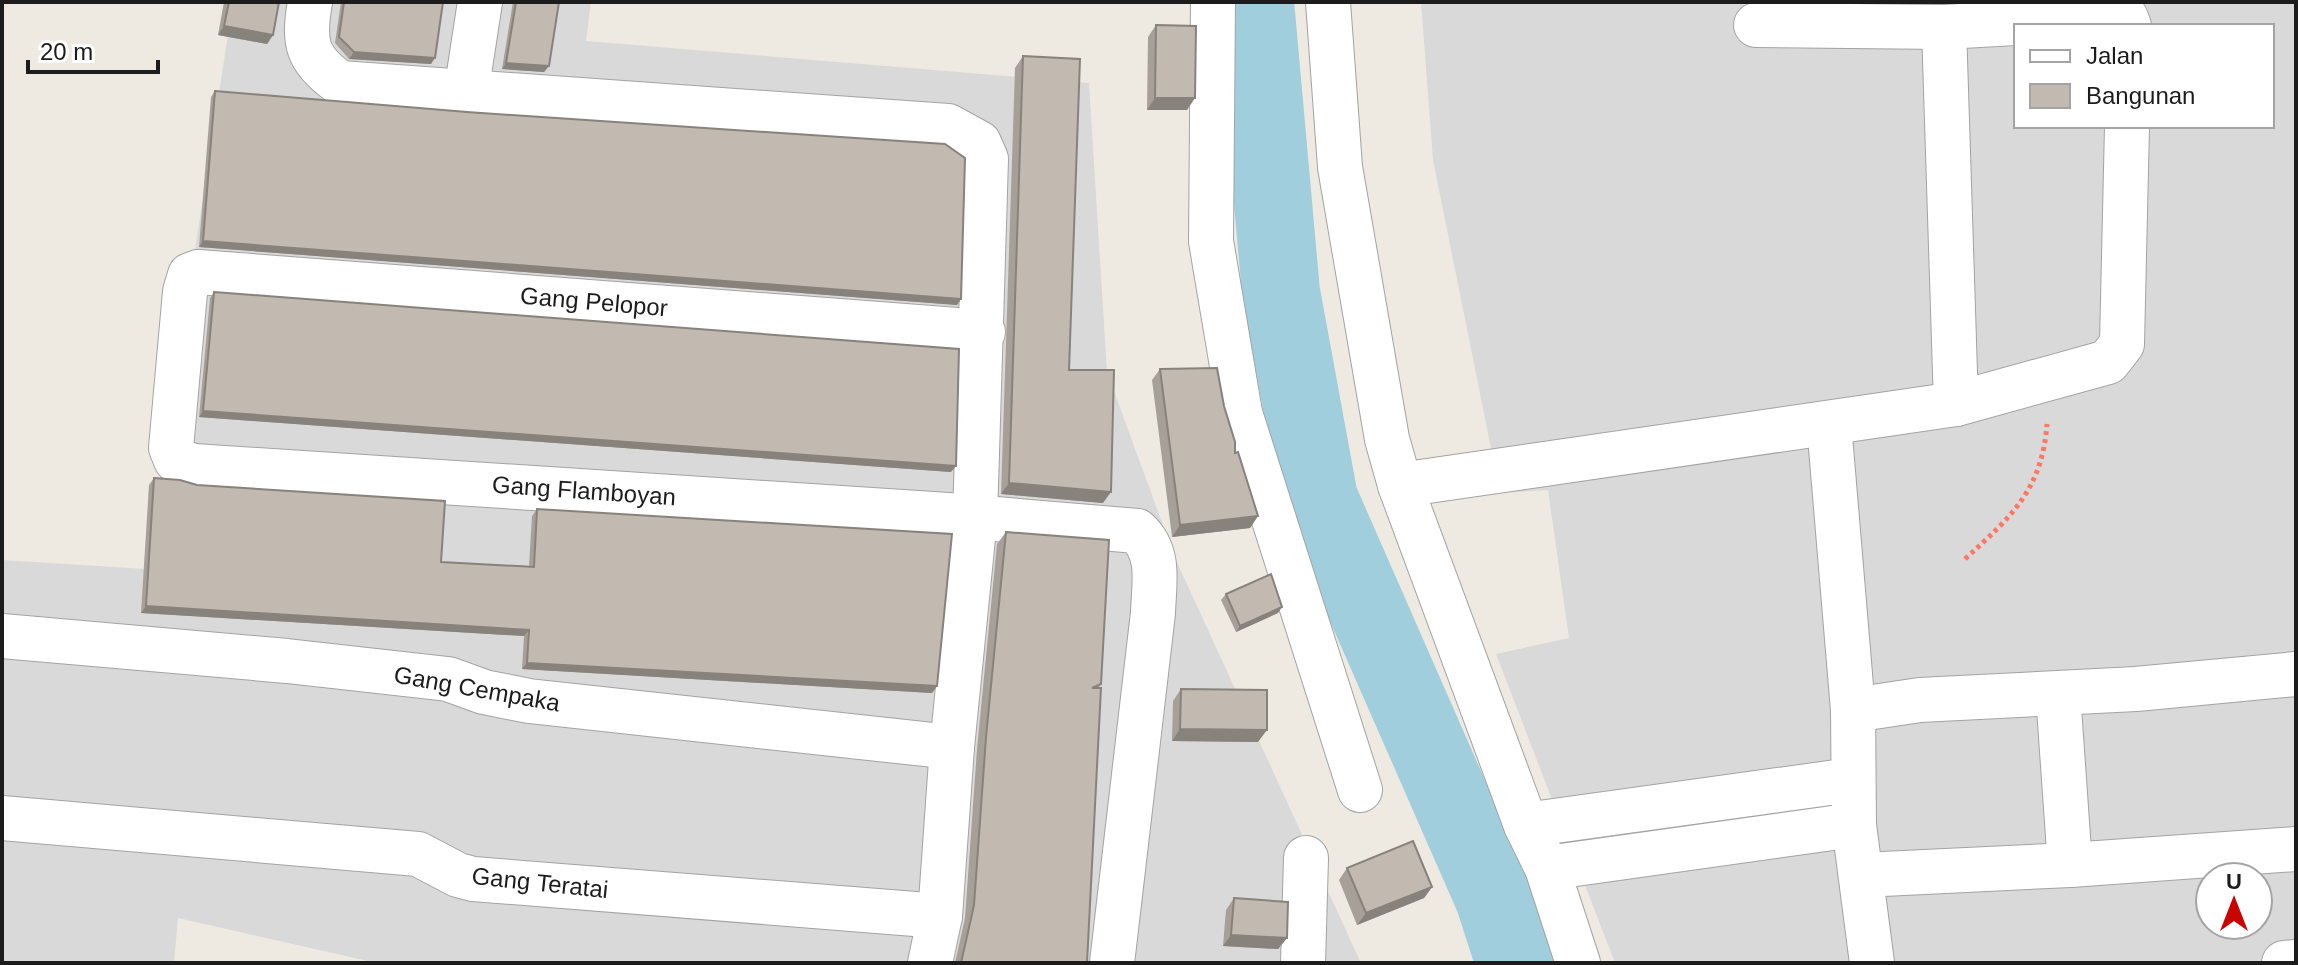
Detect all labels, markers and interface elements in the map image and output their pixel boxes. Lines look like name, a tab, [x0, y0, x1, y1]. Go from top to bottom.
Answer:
scale bar	[28, 24, 158, 74]
legend	[2014, 24, 2274, 128]
text: 20 m	[40, 38, 93, 65]
text: Jalan	[2086, 42, 2143, 69]
text: Bangunan	[2086, 82, 2195, 109]
street label: Gang Pelopor	[519, 282, 669, 321]
street label: Gang Flamboyan	[491, 471, 677, 510]
street label: Gang Cempaka	[392, 661, 563, 717]
north arrow	[2194, 861, 2274, 941]
street label: Gang Teratai	[471, 862, 610, 903]
text: U	[2226, 869, 2242, 894]

